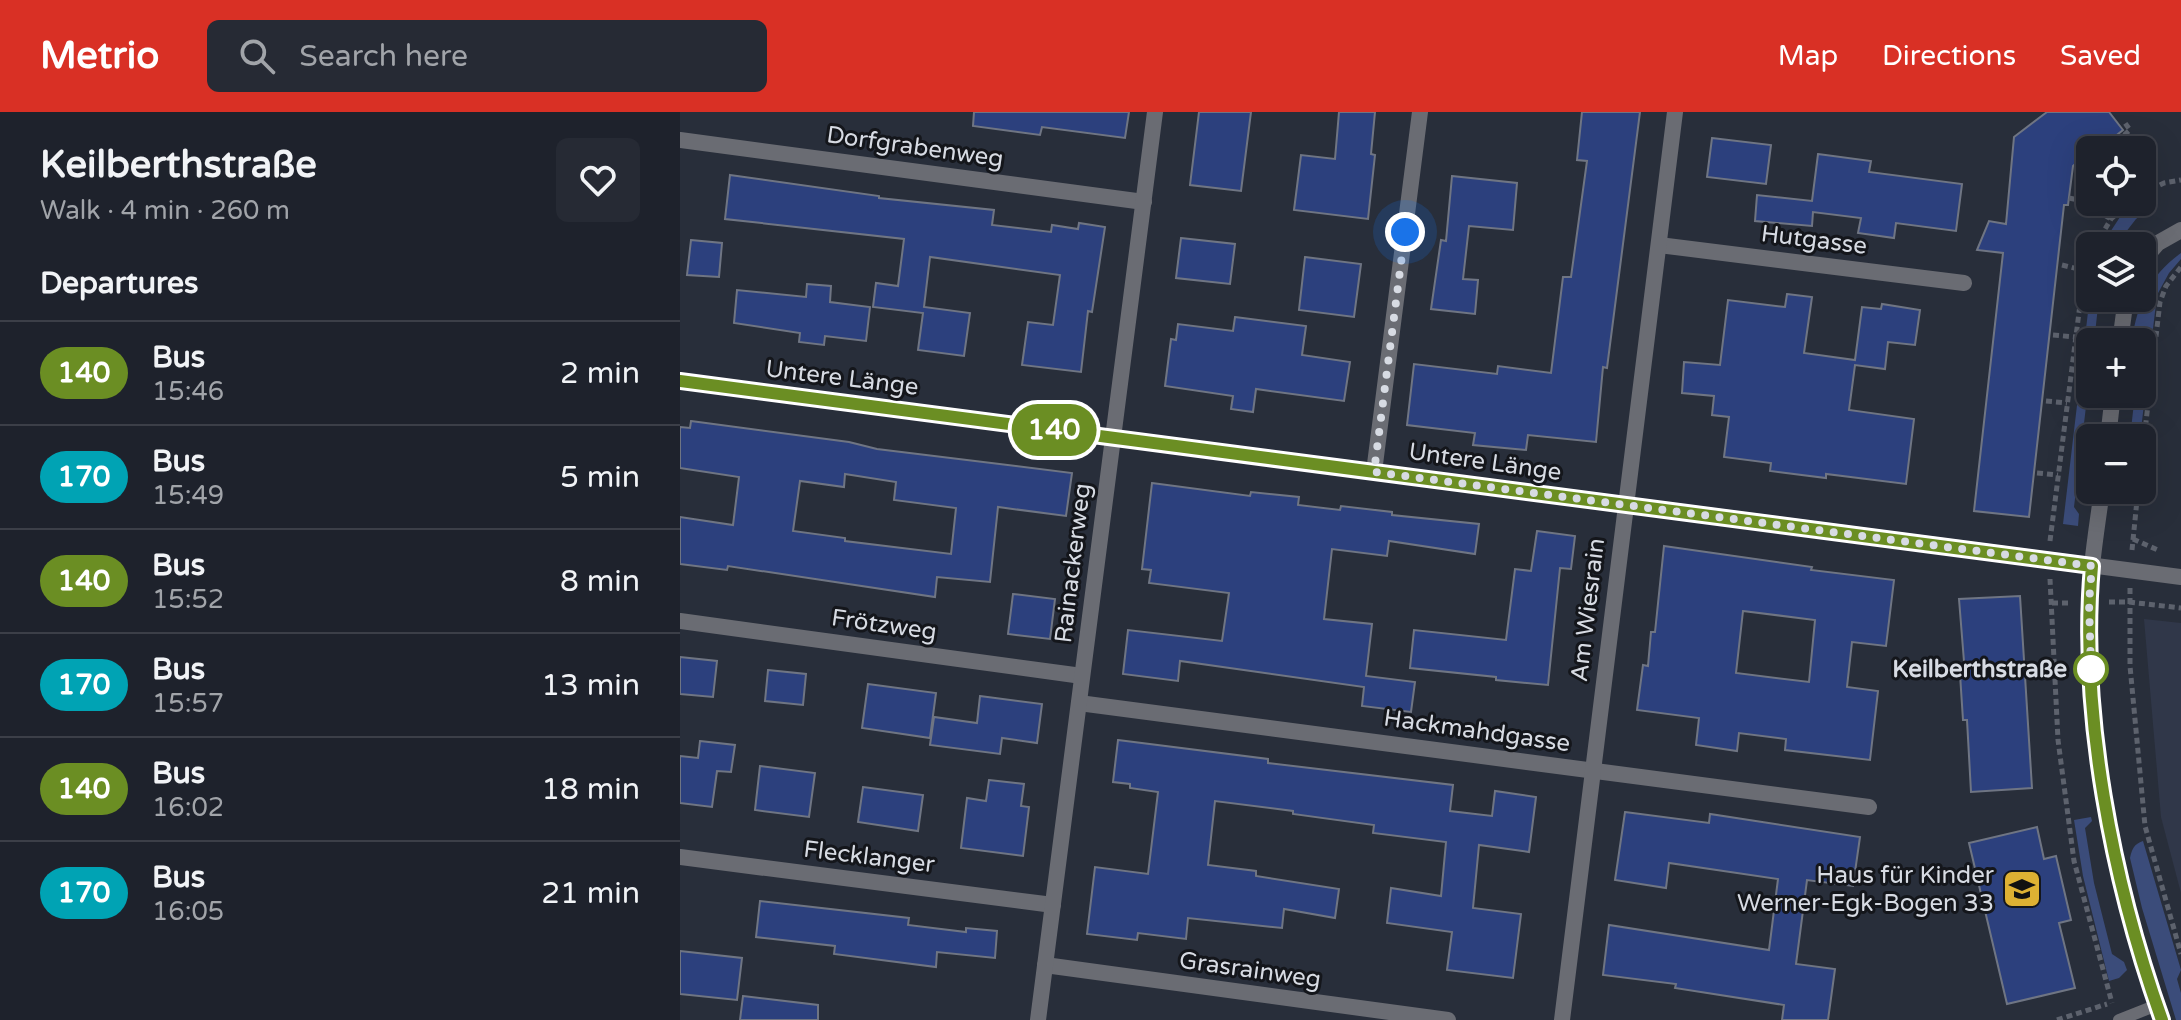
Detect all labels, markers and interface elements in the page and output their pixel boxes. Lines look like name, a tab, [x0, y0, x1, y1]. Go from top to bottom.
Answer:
search box	[207, 20, 767, 92]
text: Metrio	[40, 33, 159, 79]
icon: search	[235, 34, 279, 78]
text: Search here	[299, 38, 468, 75]
text: Map	[1778, 39, 1838, 73]
text: Directions	[1882, 39, 2016, 73]
text: Saved	[2060, 39, 2141, 73]
street label: Dorfgrabenweg	[825, 120, 1005, 174]
map controls	[2076, 136, 2156, 504]
button: locate	[2076, 136, 2156, 216]
button: heart	[556, 138, 640, 222]
text: Keilberthstraße	[40, 142, 317, 188]
text: Walk · 4 min · 260 m	[40, 195, 290, 226]
your location	[1385, 212, 1425, 252]
street label: Hutgasse	[1759, 219, 1869, 261]
button: layers	[2076, 232, 2156, 312]
text: Departures	[40, 265, 198, 302]
button: +	[2076, 328, 2156, 408]
text: Bus	[152, 339, 205, 376]
street label: Untere Länge	[764, 354, 920, 402]
text: 2 min	[560, 355, 640, 392]
text: 140	[58, 356, 110, 390]
text: 15:46	[152, 376, 224, 407]
line badge: 140	[1008, 404, 1100, 456]
text: 140	[1028, 413, 1080, 447]
button: −	[2076, 424, 2156, 504]
street label: Untere Länge	[1407, 437, 1563, 487]
text: Bus	[152, 443, 205, 480]
text: 5 min	[560, 459, 640, 496]
text: 170	[58, 460, 110, 494]
text: 15:49	[152, 480, 224, 511]
street label: Rainackerweg	[1049, 482, 1097, 644]
street label: Am Wiesrain	[1565, 537, 1611, 683]
text: Bus	[152, 547, 205, 584]
text: 8 min	[560, 563, 640, 600]
text: 140	[58, 564, 110, 598]
text: 15:52	[152, 584, 224, 615]
street label: Frötzweg	[830, 603, 938, 647]
text: Bus	[152, 651, 205, 688]
marker: Keilberthstraße	[2074, 652, 2108, 686]
place label: Keilberthstraße	[1892, 655, 2067, 684]
text: 13 min	[541, 667, 640, 704]
text: 170	[58, 668, 110, 702]
text: 15:57	[152, 688, 224, 719]
street label: Hackmahdgasse	[1382, 704, 1572, 758]
text: Bus	[152, 755, 205, 792]
text: 18 min	[541, 771, 640, 808]
text: 140	[58, 772, 110, 806]
text: 16:02	[152, 792, 224, 823]
street label: Flecklanger	[802, 835, 937, 880]
text: Bus	[152, 859, 205, 896]
place label: Haus für Kinder Werner-Egk-Bogen 33	[1737, 861, 1995, 918]
school or university icon: Haus für Kinder Werner-Egk-Bogen 33	[2001, 868, 2043, 910]
text: 21 min	[541, 875, 640, 912]
text: 170	[58, 876, 110, 910]
text: 16:05	[152, 896, 224, 927]
street label: Grasrainweg	[1177, 946, 1323, 994]

